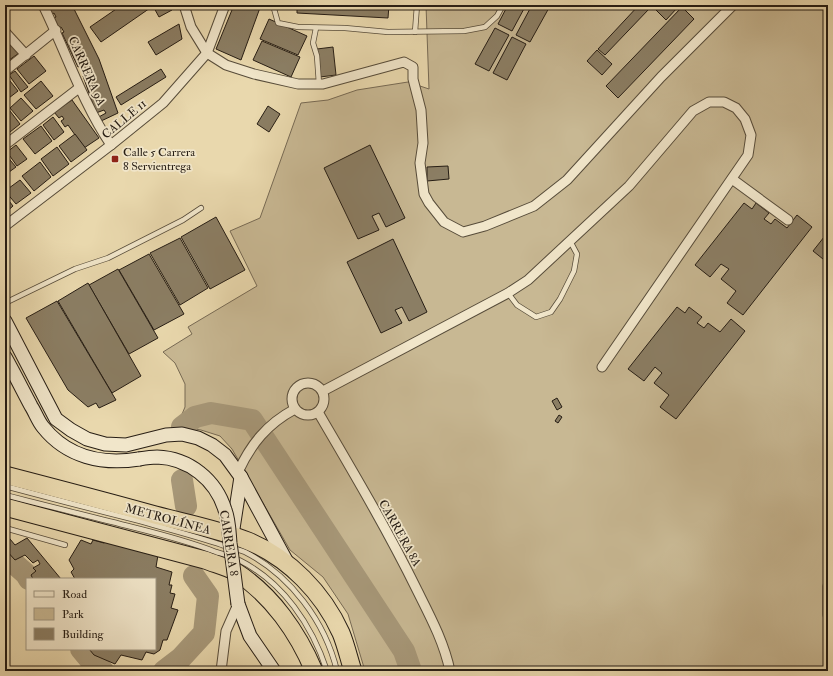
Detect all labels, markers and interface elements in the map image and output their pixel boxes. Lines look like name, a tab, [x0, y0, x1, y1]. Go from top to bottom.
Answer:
street label: CARRERA 9A	[64, 34, 109, 109]
street label: CALLE 11	[99, 96, 150, 142]
place label: Calle 5 Carrera 8 Servientrega	[123, 145, 196, 174]
marker: Calle 5 Carrera 8 Servientrega	[110, 154, 120, 164]
street label: CARRERA 8A	[375, 497, 424, 570]
street label: METROLÍNEA	[124, 501, 213, 538]
street label: CARRERA 8	[216, 509, 241, 578]
legend	[26, 578, 156, 650]
text: Road	[62, 587, 87, 602]
text: Park	[62, 607, 84, 622]
text: Building	[62, 627, 105, 642]

